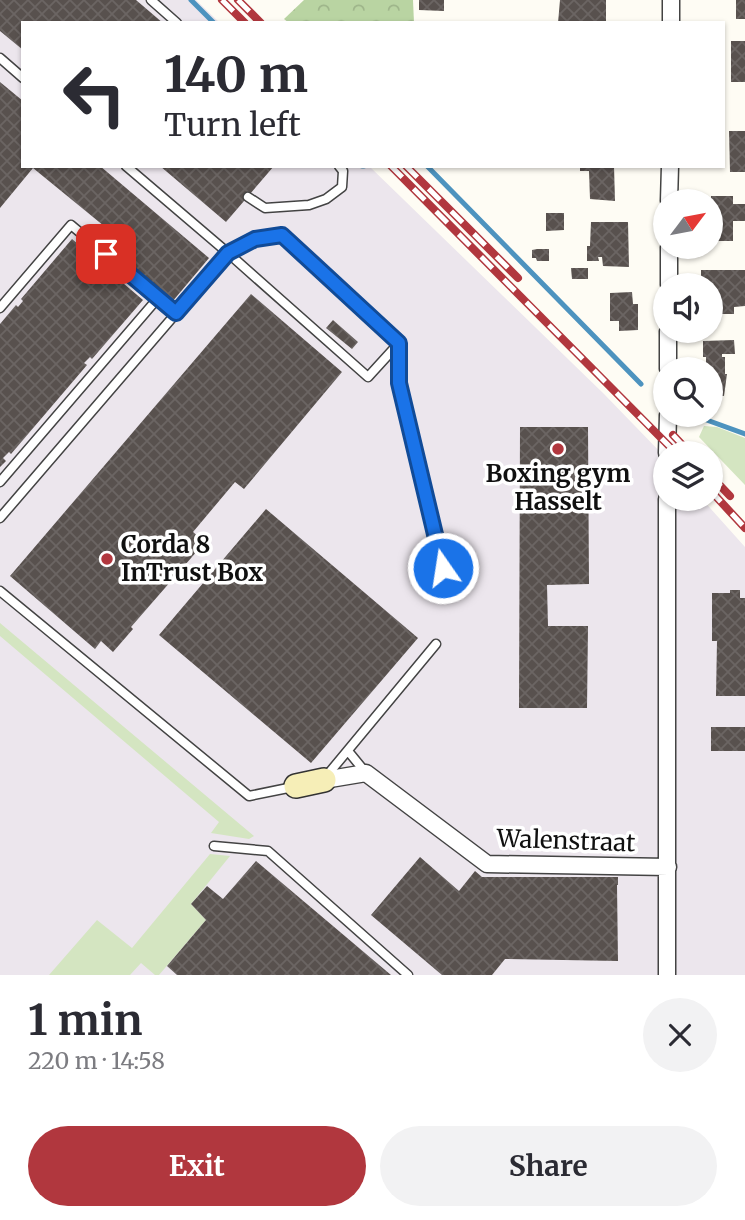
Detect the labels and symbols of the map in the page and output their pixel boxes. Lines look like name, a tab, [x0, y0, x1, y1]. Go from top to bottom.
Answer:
north arrow	[653, 189, 723, 259]
pin	[76, 224, 136, 284]
marker: Boxing gym Hasselt	[550, 441, 566, 457]
place label: Boxing gym Hasselt	[486, 458, 631, 517]
place label: Corda 8 InTrust Box	[121, 529, 263, 588]
position arrow	[406, 531, 480, 605]
marker: Corda 8 InTrust Box	[99, 551, 115, 567]
street label: Walenstraat	[495, 823, 637, 858]

